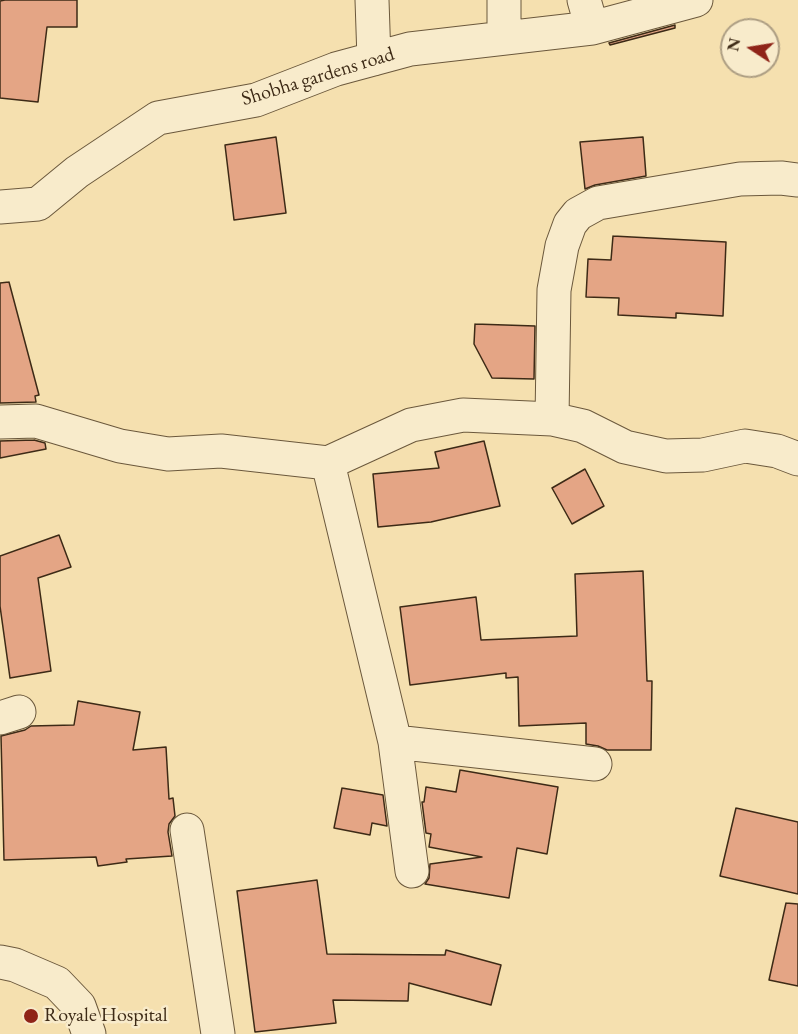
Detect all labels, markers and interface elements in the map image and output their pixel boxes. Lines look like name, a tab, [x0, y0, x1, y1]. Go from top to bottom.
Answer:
north arrow	[720, 18, 780, 78]
text: N	[722, 36, 745, 53]
street label: Shobha gardens road	[239, 42, 397, 112]
place label: Royale Hospital	[44, 1004, 168, 1028]
marker: Royale Hospital	[22, 1007, 40, 1025]

